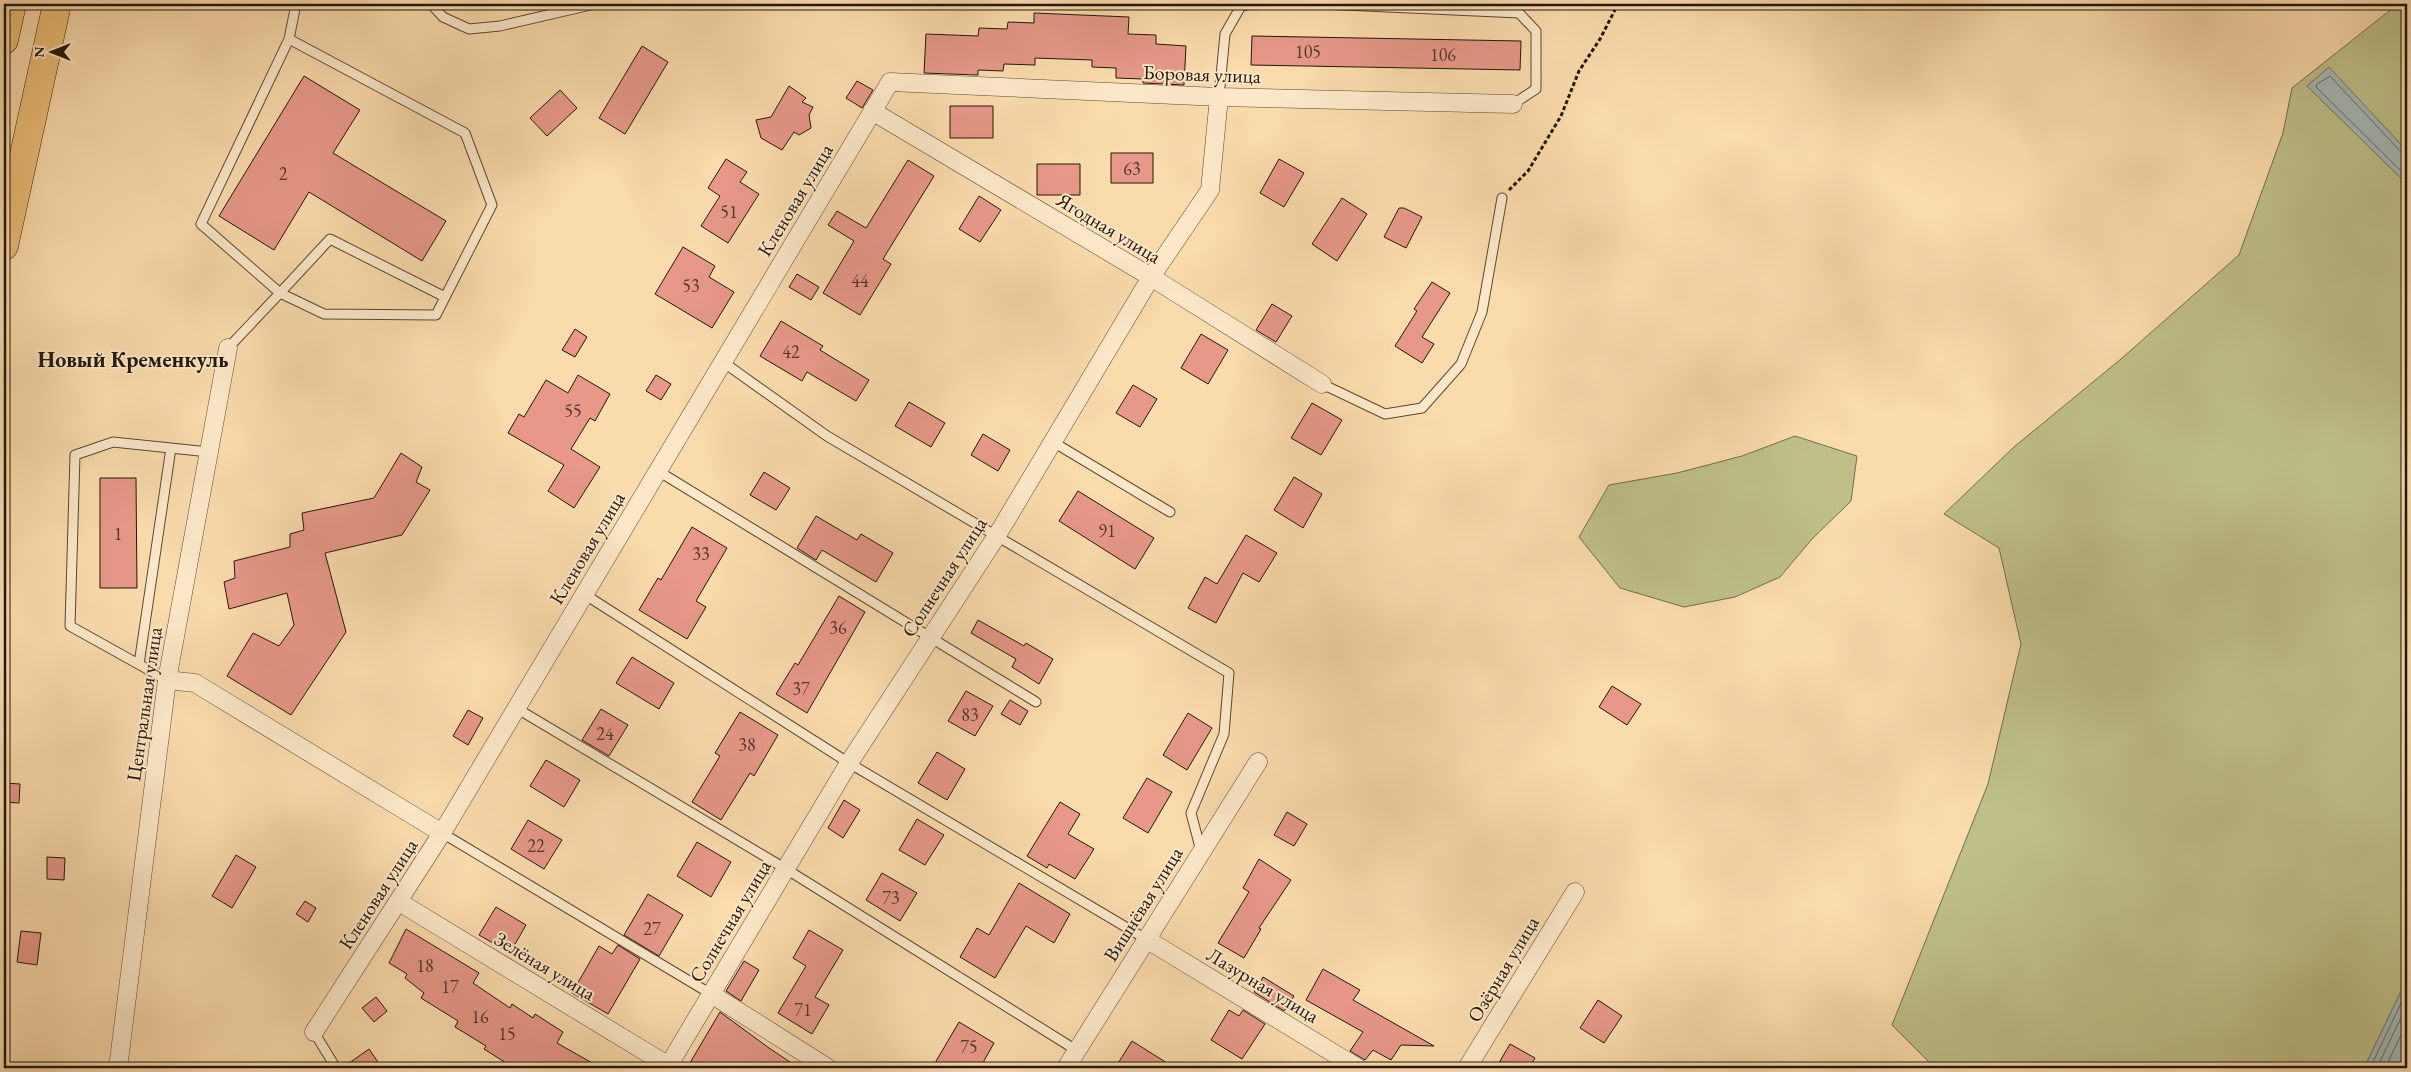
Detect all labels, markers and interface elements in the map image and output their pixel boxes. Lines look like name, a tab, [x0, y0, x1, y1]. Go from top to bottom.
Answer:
north arrow	[28, 28, 78, 78]
house number: 105	[1295, 40, 1321, 63]
house number: 106	[1430, 43, 1456, 66]
text: N	[30, 46, 48, 58]
street label: Боровая улица	[1143, 59, 1261, 89]
street label: Кленовая улица	[751, 139, 839, 261]
house number: 63	[1123, 157, 1141, 180]
house number: 2	[279, 162, 288, 185]
street label: Ягодная улица	[1051, 186, 1166, 269]
house number: 51	[720, 200, 738, 223]
house number: 44	[851, 269, 869, 292]
house number: 53	[682, 274, 700, 297]
house number: 42	[782, 340, 800, 363]
district label: Новый Кременкуль	[38, 345, 228, 374]
house number: 55	[564, 399, 582, 422]
street label: Кленовая улица	[543, 487, 631, 609]
street label: Солнечная улица	[895, 512, 993, 642]
house number: 91	[1098, 519, 1116, 542]
house number: 1	[114, 522, 122, 545]
house number: 33	[692, 542, 710, 565]
house number: 36	[829, 616, 847, 639]
street label: Центральная улица	[120, 625, 168, 783]
house number: 37	[792, 677, 810, 700]
house number: 83	[961, 703, 979, 726]
house number: 24	[596, 722, 614, 745]
house number: 38	[738, 733, 756, 756]
street label: Кленовая улица	[332, 834, 424, 954]
house number: 22	[527, 834, 545, 857]
street label: Вишнёвая улица	[1097, 842, 1189, 966]
street label: Солнечная улица	[683, 855, 777, 987]
house number: 73	[882, 886, 900, 909]
street label: Озёрная улица	[1461, 911, 1545, 1027]
house number: 27	[643, 917, 661, 940]
street label: Зелёная улица	[490, 926, 600, 1006]
street label: Лазурная улица	[1202, 941, 1324, 1029]
house number: 18	[416, 954, 434, 977]
house number: 17	[441, 975, 459, 998]
house number: 71	[794, 998, 812, 1021]
house number: 16	[471, 1005, 489, 1028]
house number: 15	[498, 1022, 516, 1045]
house number: 75	[960, 1035, 978, 1058]

